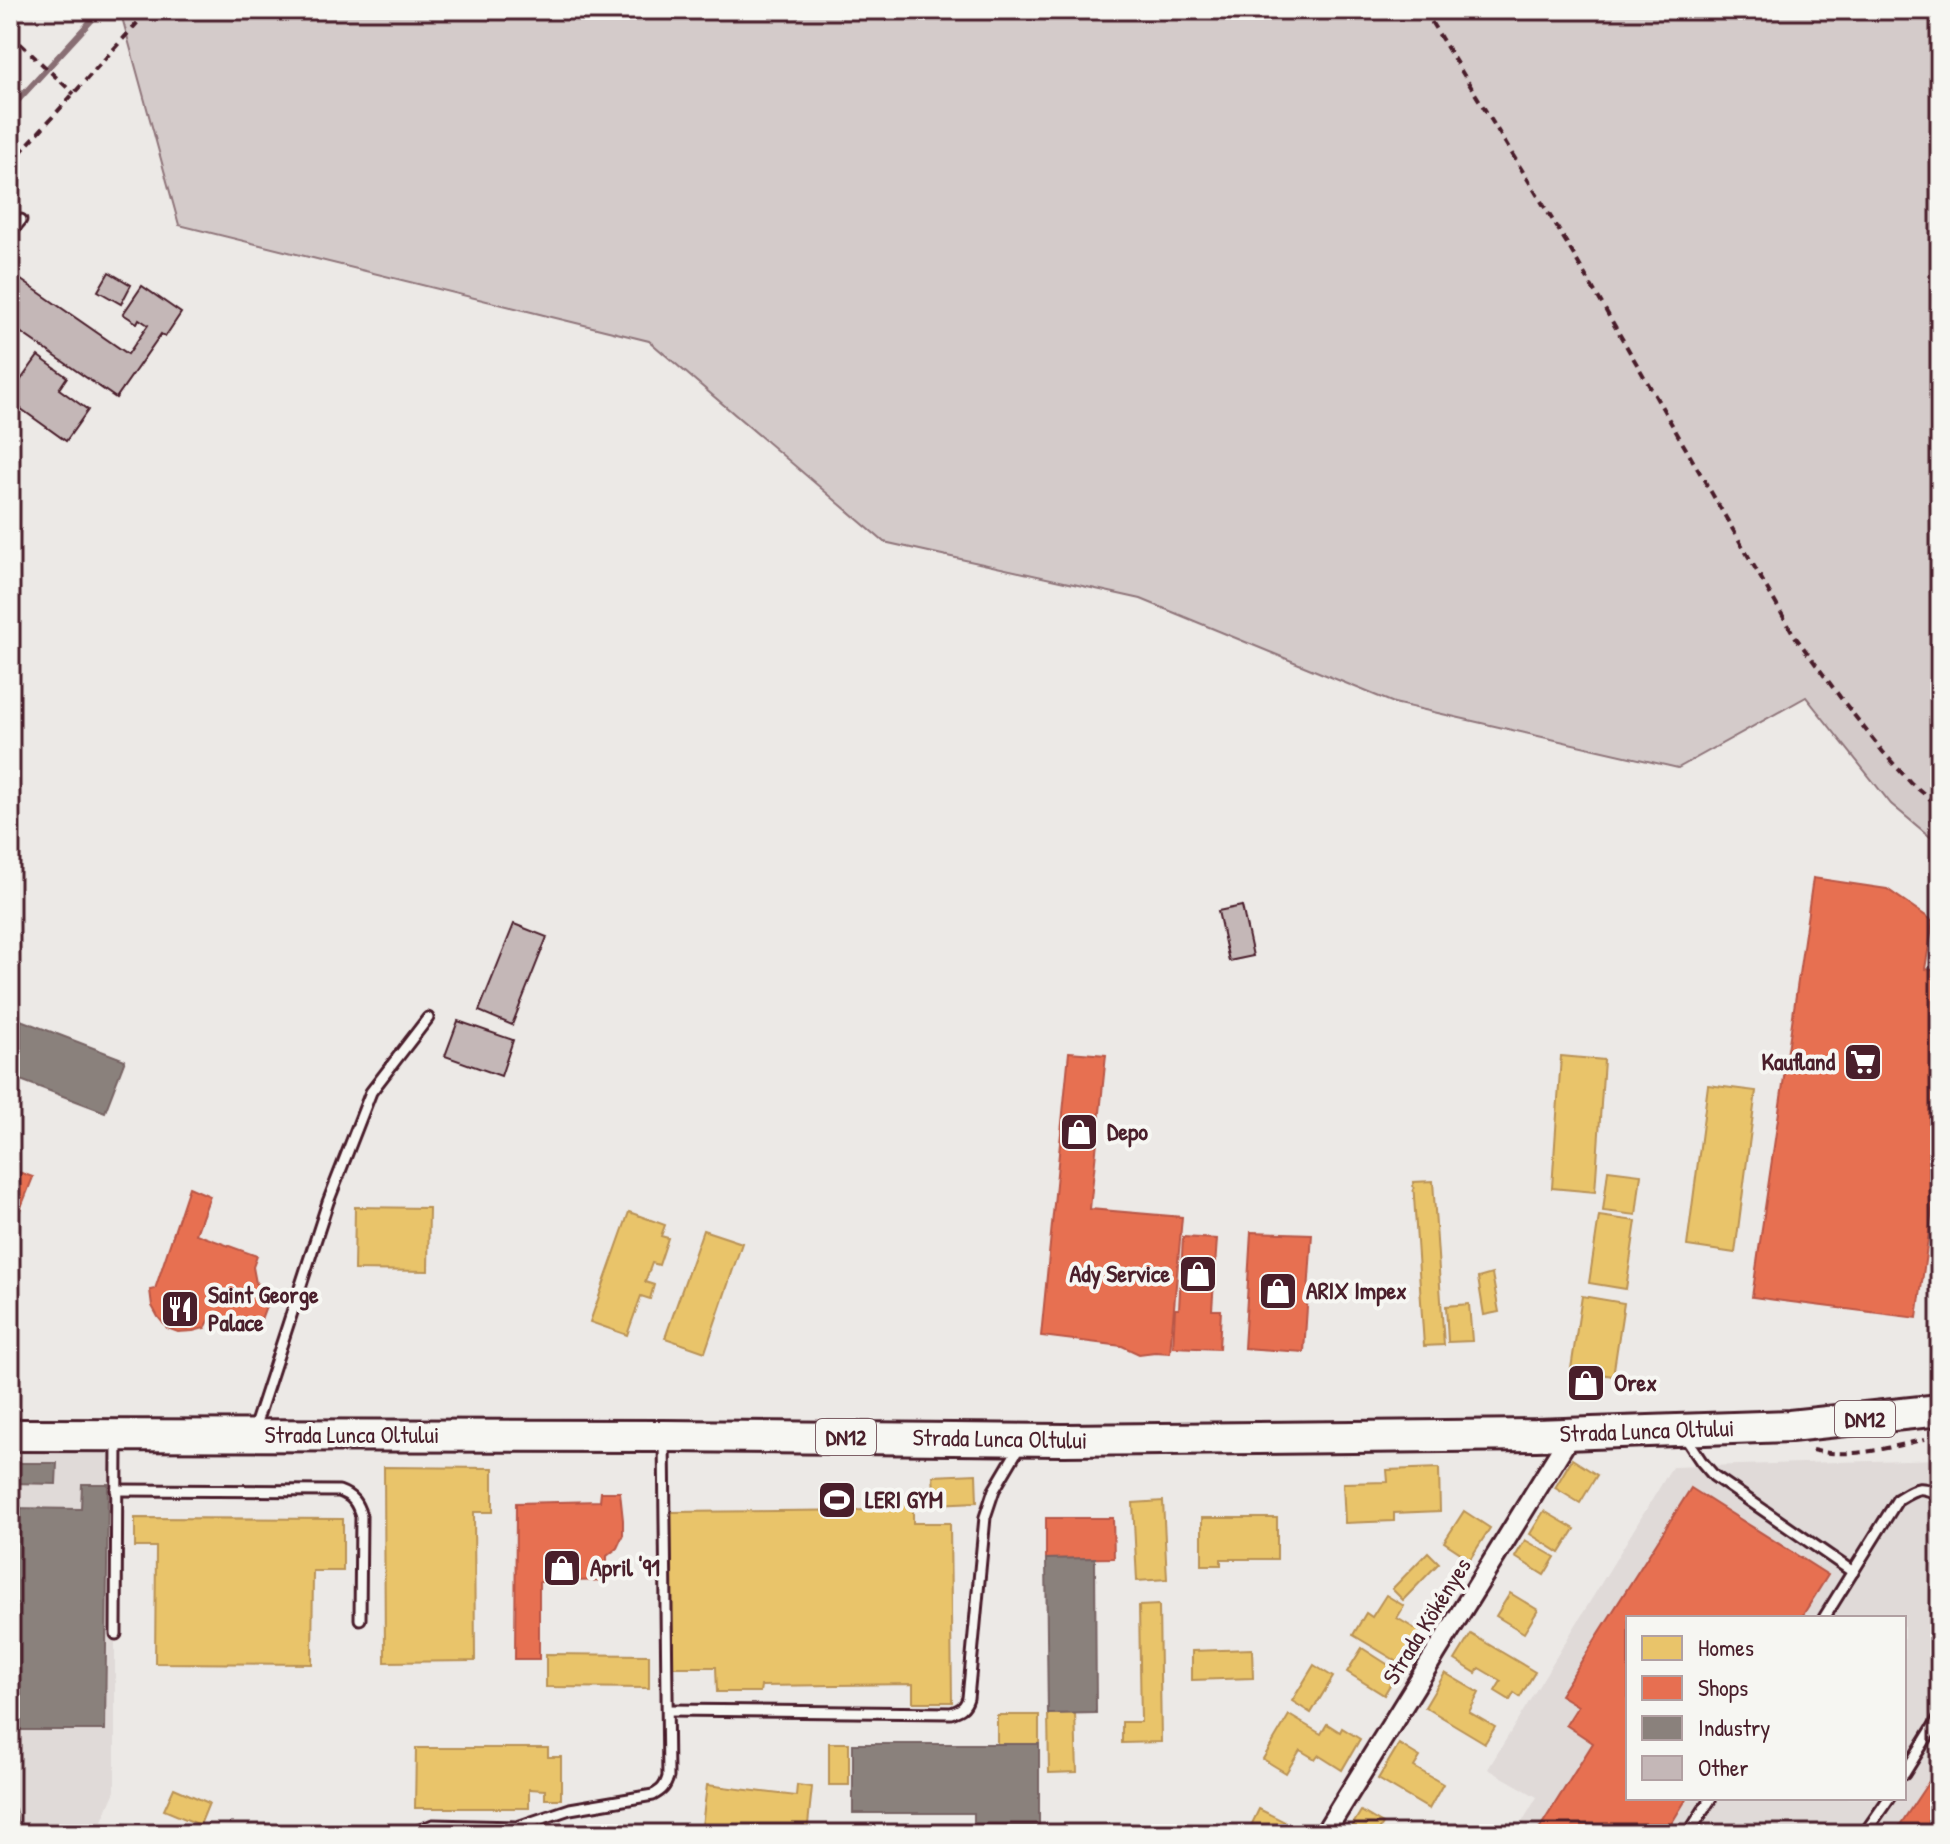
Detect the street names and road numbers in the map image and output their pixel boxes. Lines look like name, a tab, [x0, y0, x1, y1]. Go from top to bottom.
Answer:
road number: DN12	[1835, 1401, 1895, 1437]
street label: Strada Lunca Oltului	[1559, 1411, 1735, 1449]
street label: Strada Lunca Oltului	[265, 1418, 439, 1450]
road number: DN12	[816, 1419, 876, 1455]
street label: Strada Lunca Oltului	[912, 1420, 1088, 1456]
street label: Strada Kökényes	[1374, 1551, 1478, 1690]

